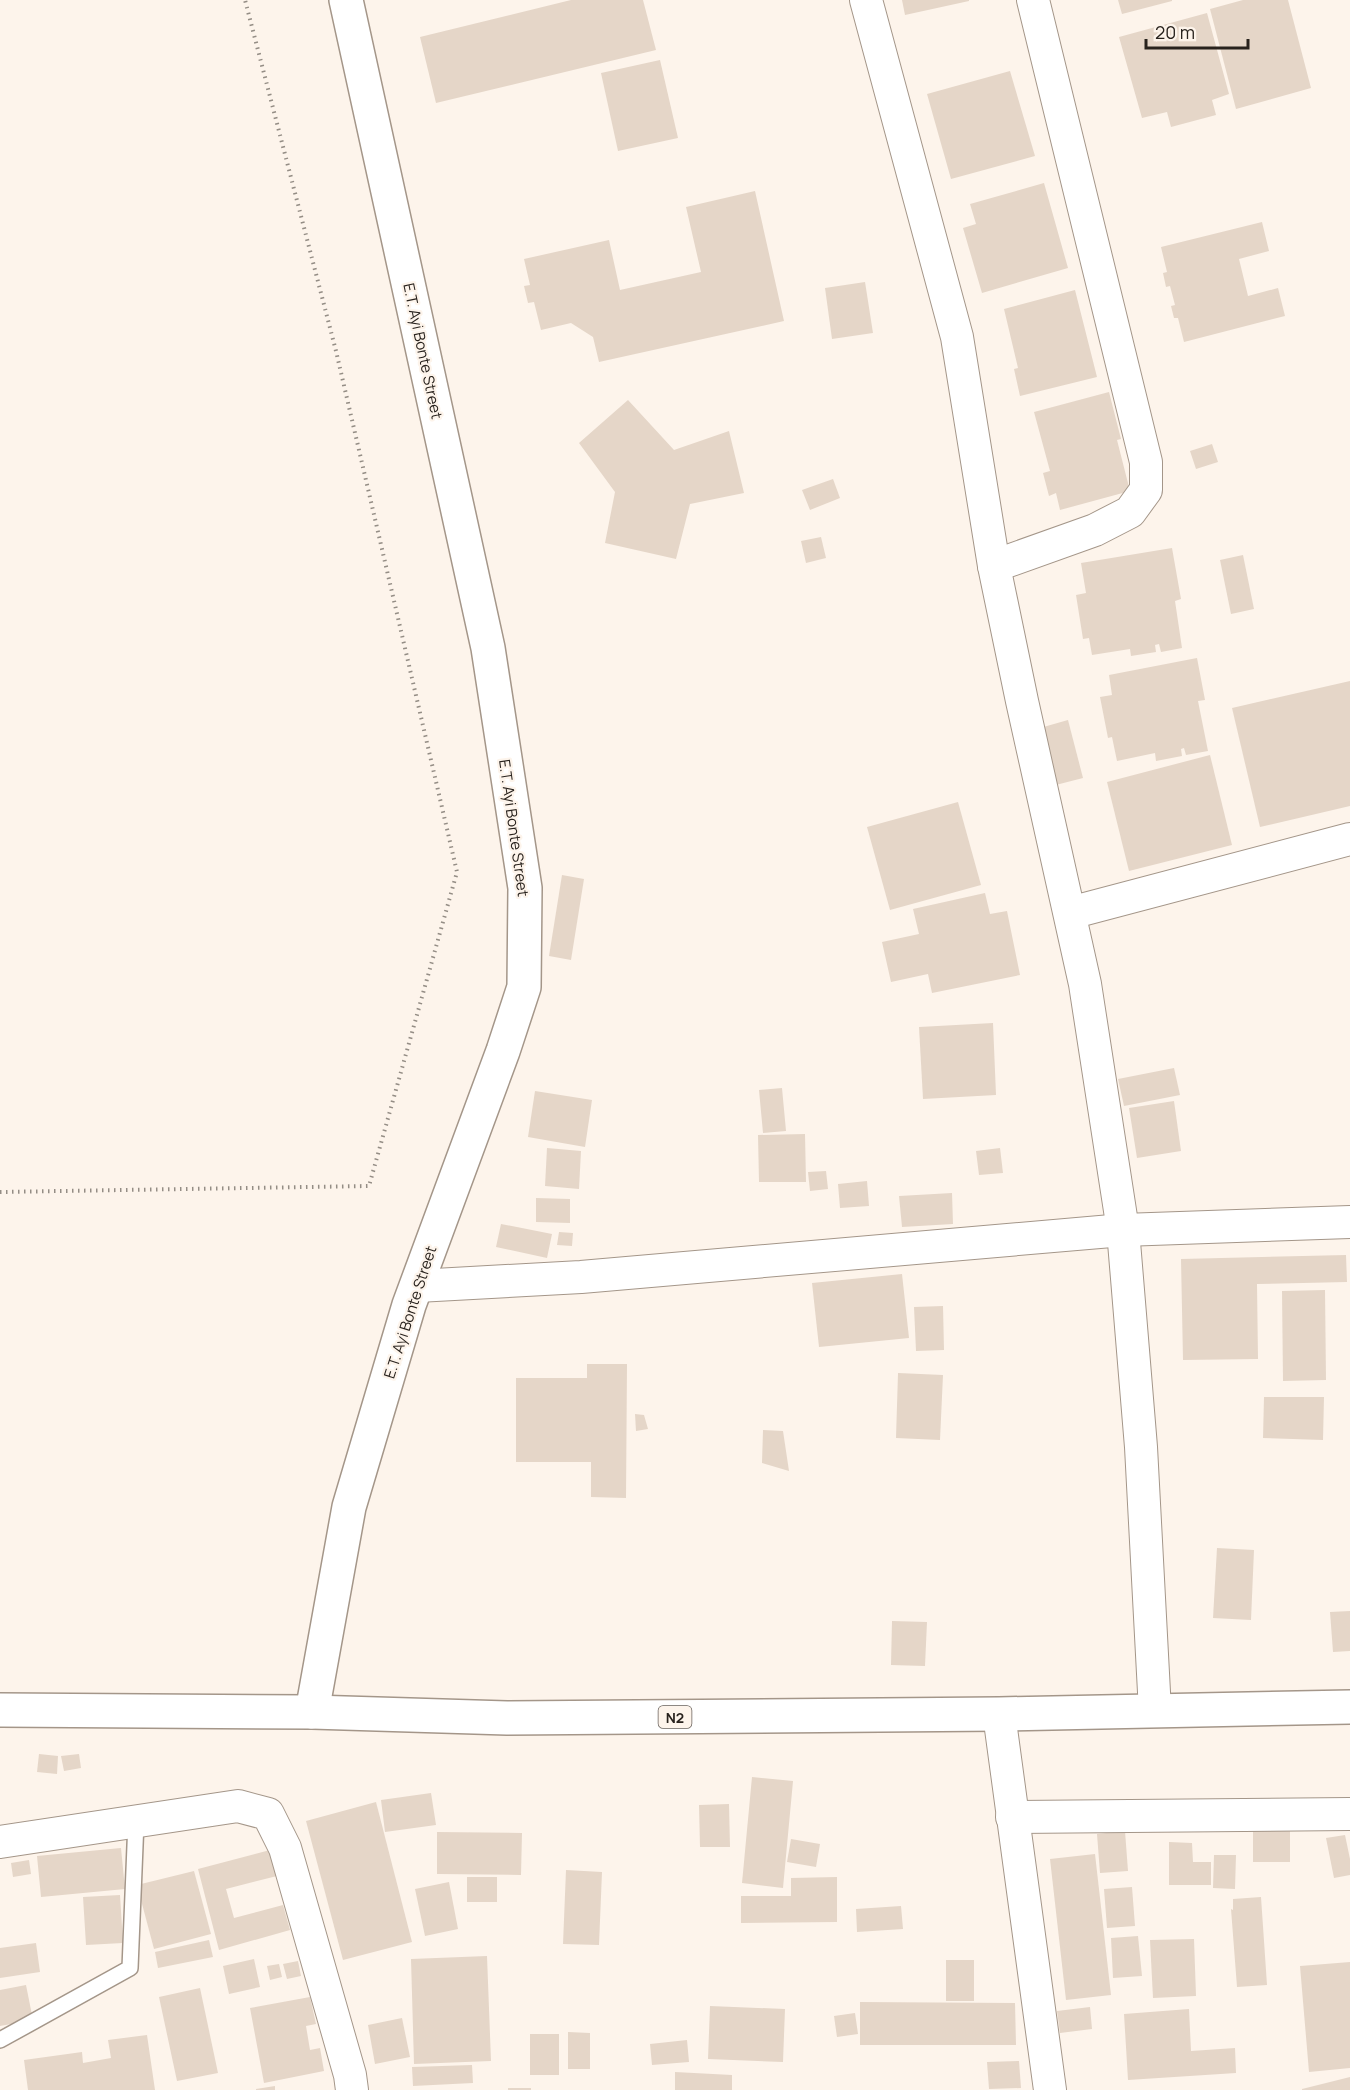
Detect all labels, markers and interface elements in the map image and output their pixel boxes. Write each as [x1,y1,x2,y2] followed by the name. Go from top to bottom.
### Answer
[1146,12,1248,50] scale bar
[1155,20,1195,44] text: 20 m
[398,281,448,421] street label: E.T. Ayi Bonte Street
[494,758,534,898] street label: E.T. Ayi Bonte Street
[379,1243,441,1381] street label: E.T. Ayi Bonte Street
[658,1706,692,1728] road number: N2

